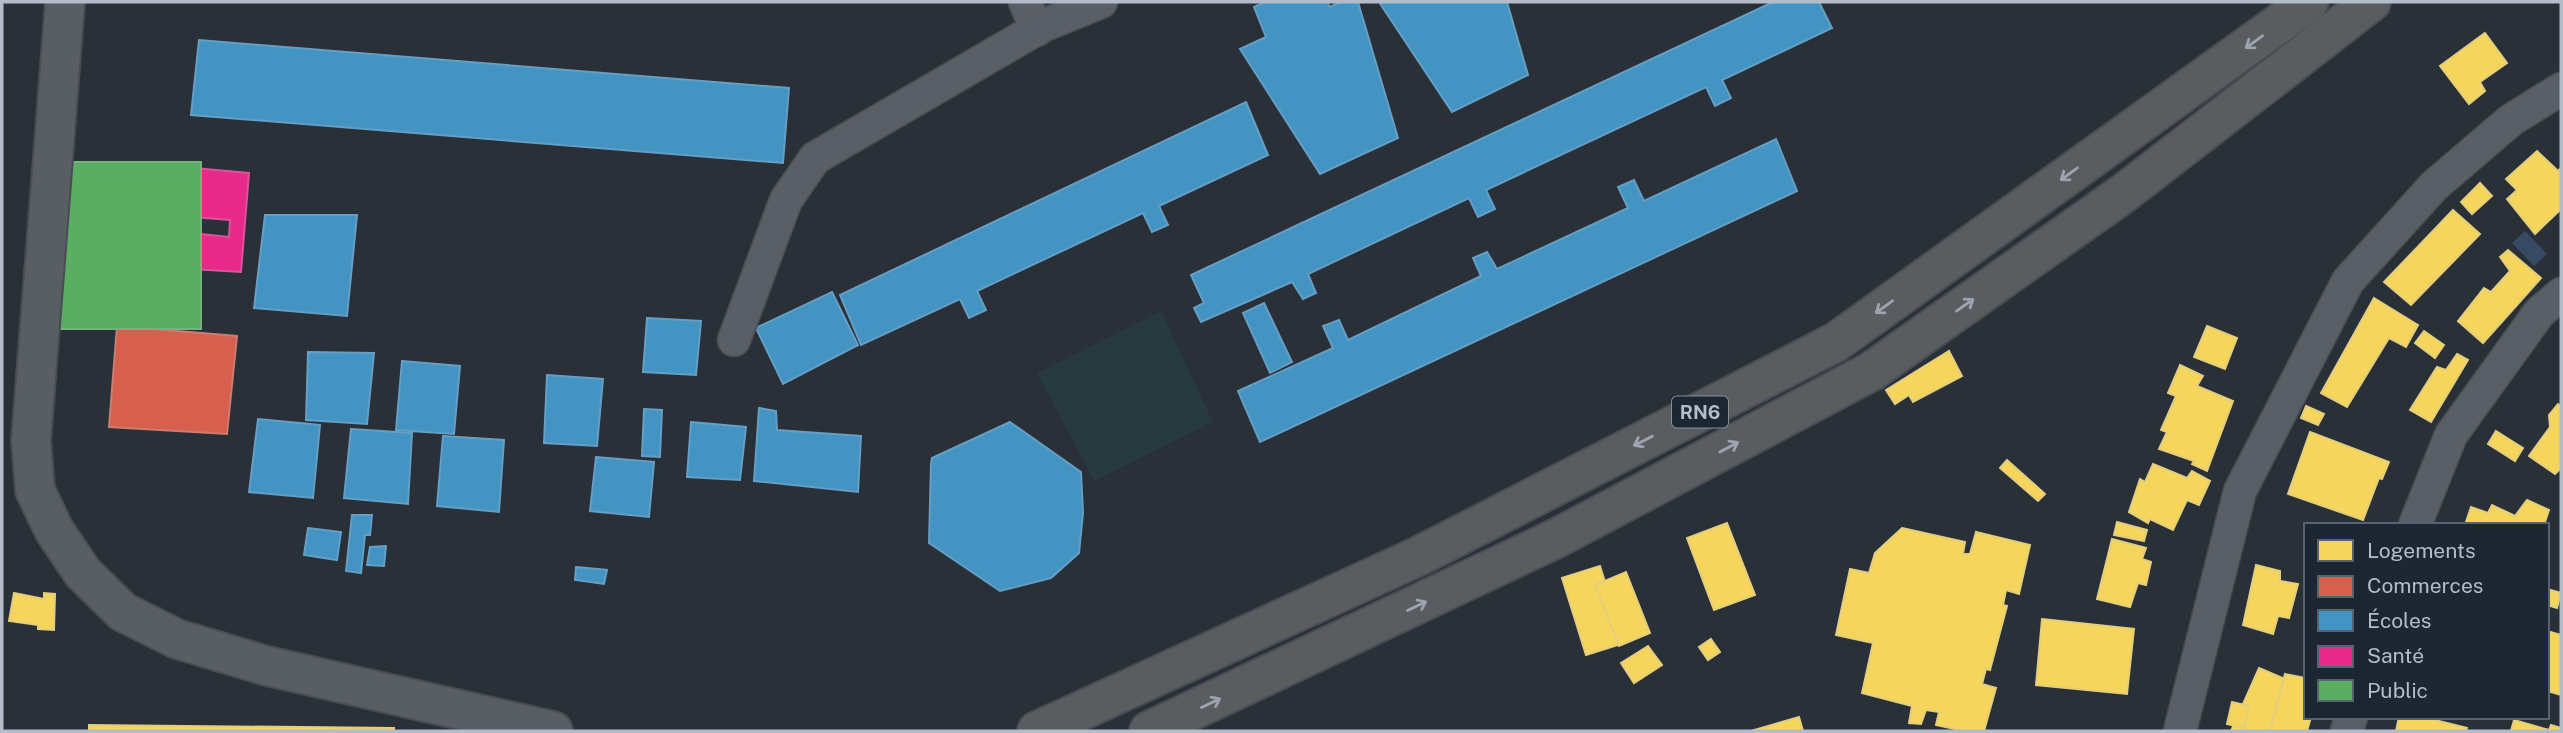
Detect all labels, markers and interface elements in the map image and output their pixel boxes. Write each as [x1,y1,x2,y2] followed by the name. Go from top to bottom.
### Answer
[2245,34,2264,49] one-way arrow
[2060,167,2079,181] one-way arrow
[1955,298,1974,312] one-way arrow
[1875,300,1894,314] one-way arrow
[1672,396,1728,428] road number: RN6
[1633,435,1654,448] one-way arrow
[1718,440,1738,454] one-way arrow
[2304,523,2549,719] legend
[2367,538,2476,563] text: Logements
[2367,573,2483,598] text: Commerces
[1406,598,1427,611] one-way arrow
[2367,608,2431,633] text: Écoles
[2367,643,2424,668] text: Santé
[2367,678,2428,703] text: Public
[1200,696,1221,709] one-way arrow

